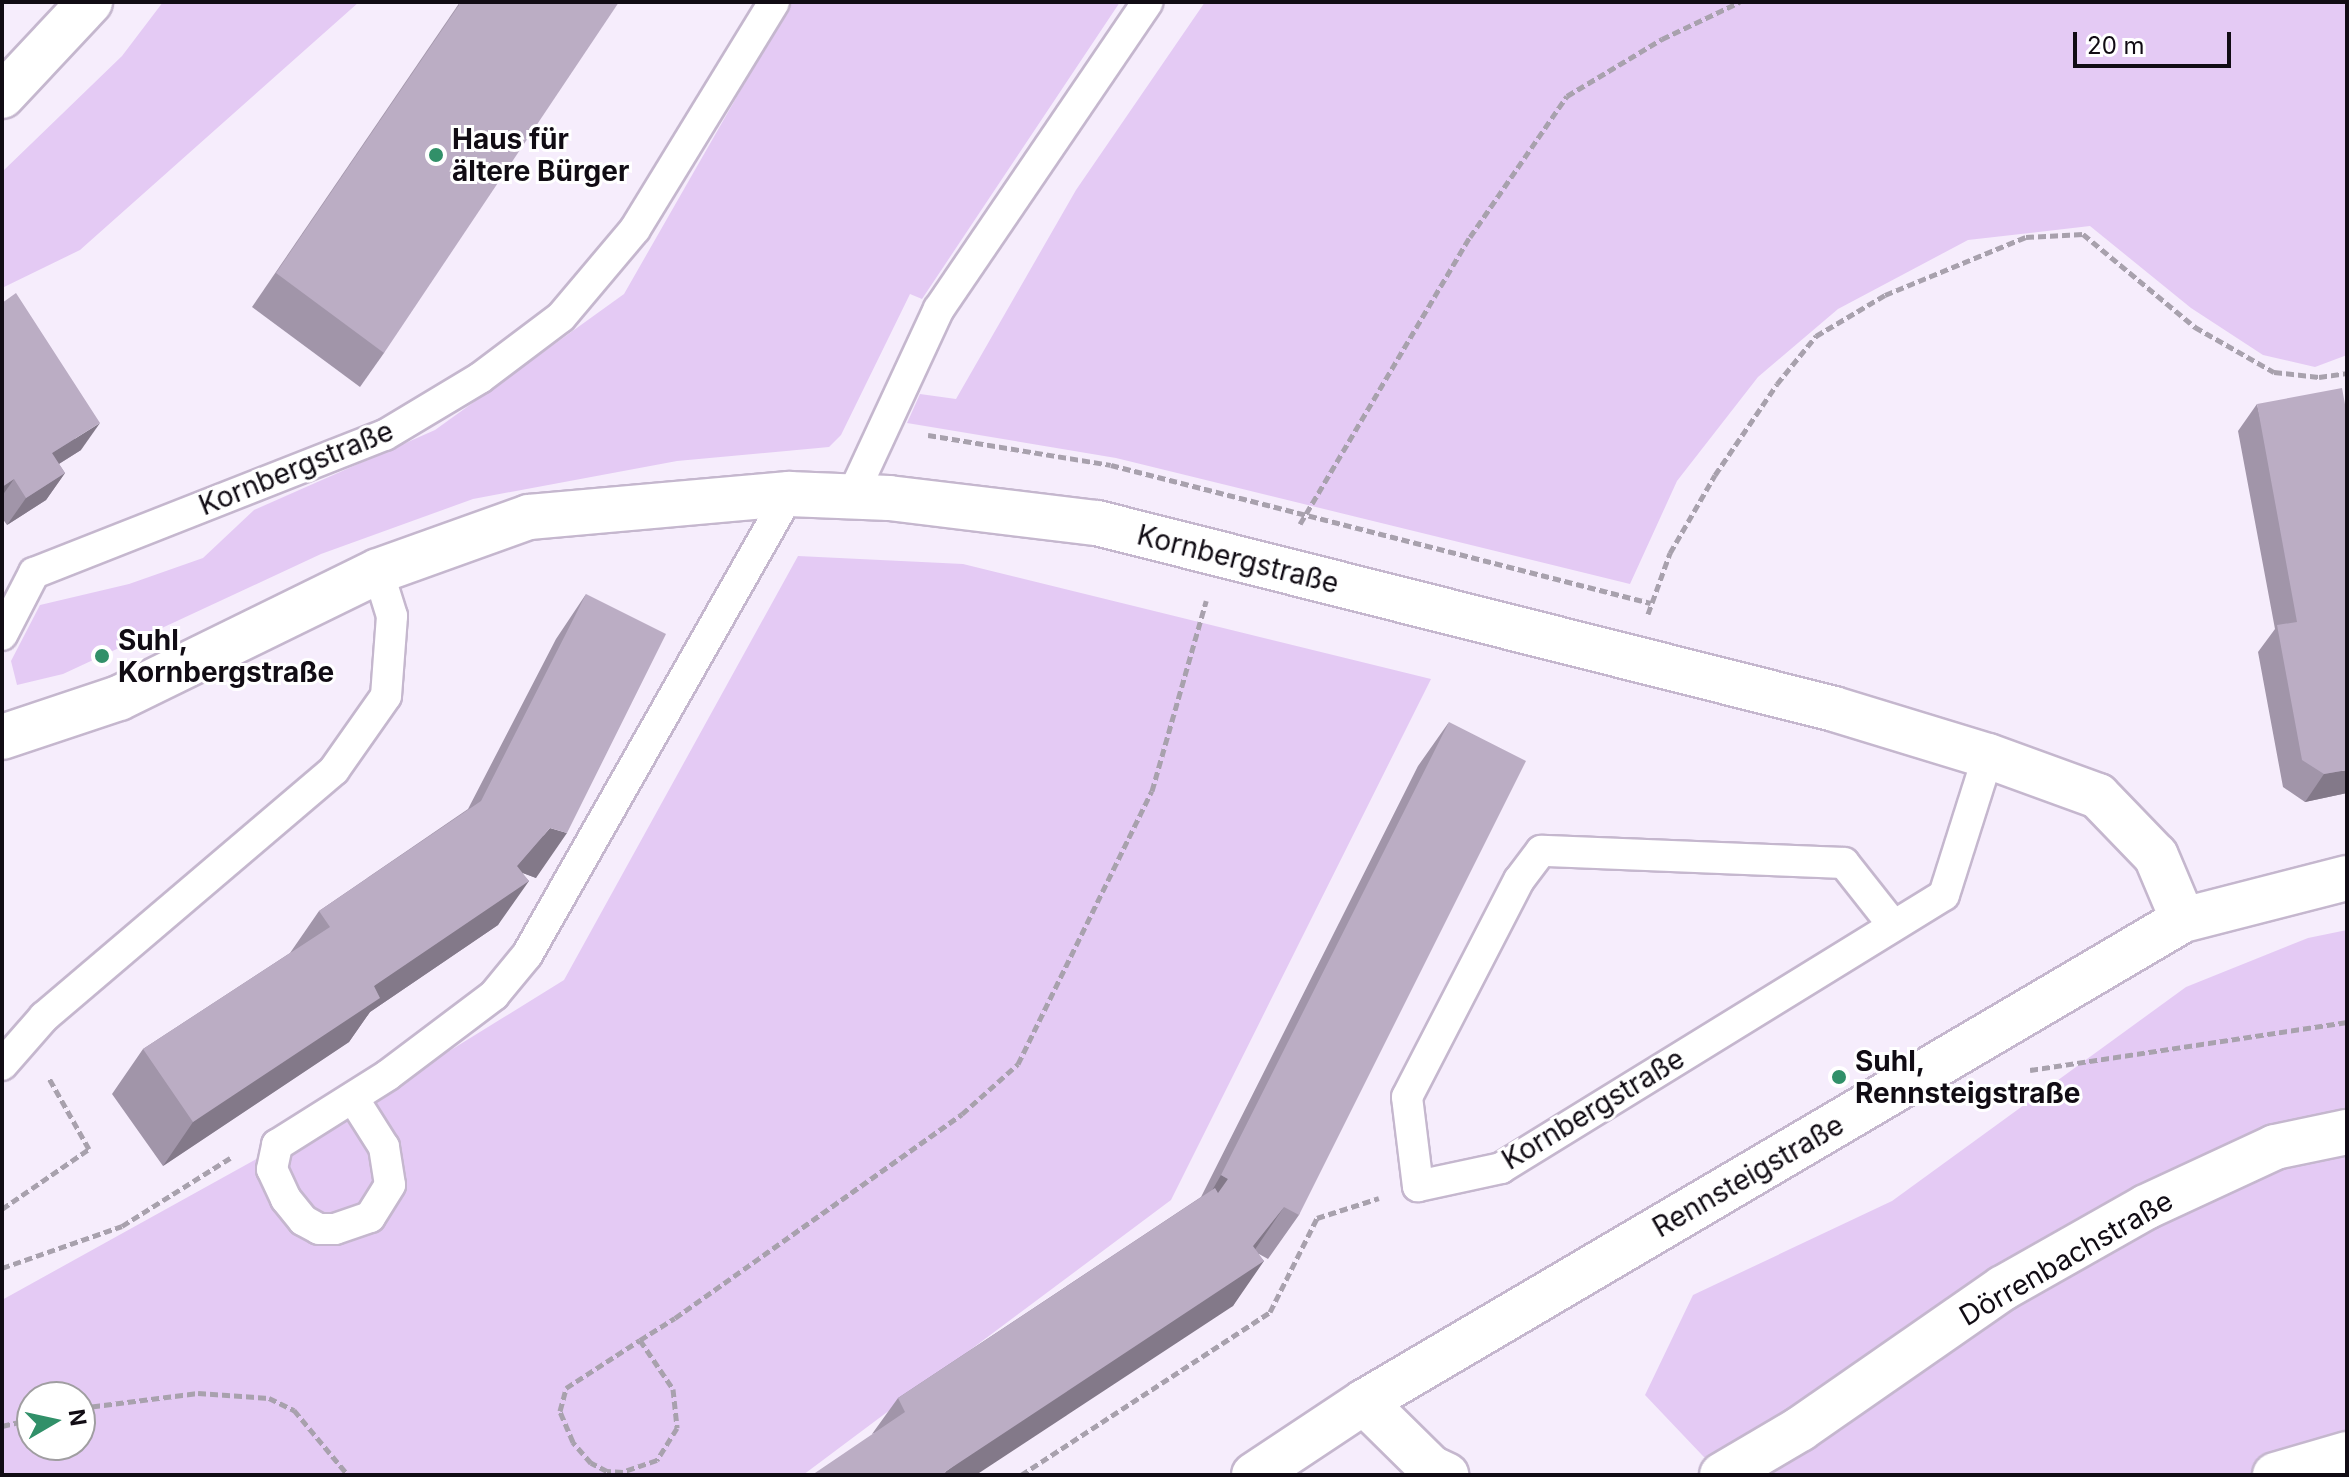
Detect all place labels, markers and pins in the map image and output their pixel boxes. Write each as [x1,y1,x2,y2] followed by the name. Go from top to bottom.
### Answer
[452,122,629,188] place label: Haus für ältere Bürger
[427,146,445,164] marker: Haus für ältere Bürger
[118,623,334,689] place label: Suhl, Kornbergstraße
[93,647,111,665] marker: Suhl, Kornbergstraße
[1855,1044,2081,1110] place label: Suhl, Rennsteigstraße
[1830,1068,1848,1086] marker: Suhl, Rennsteigstraße

